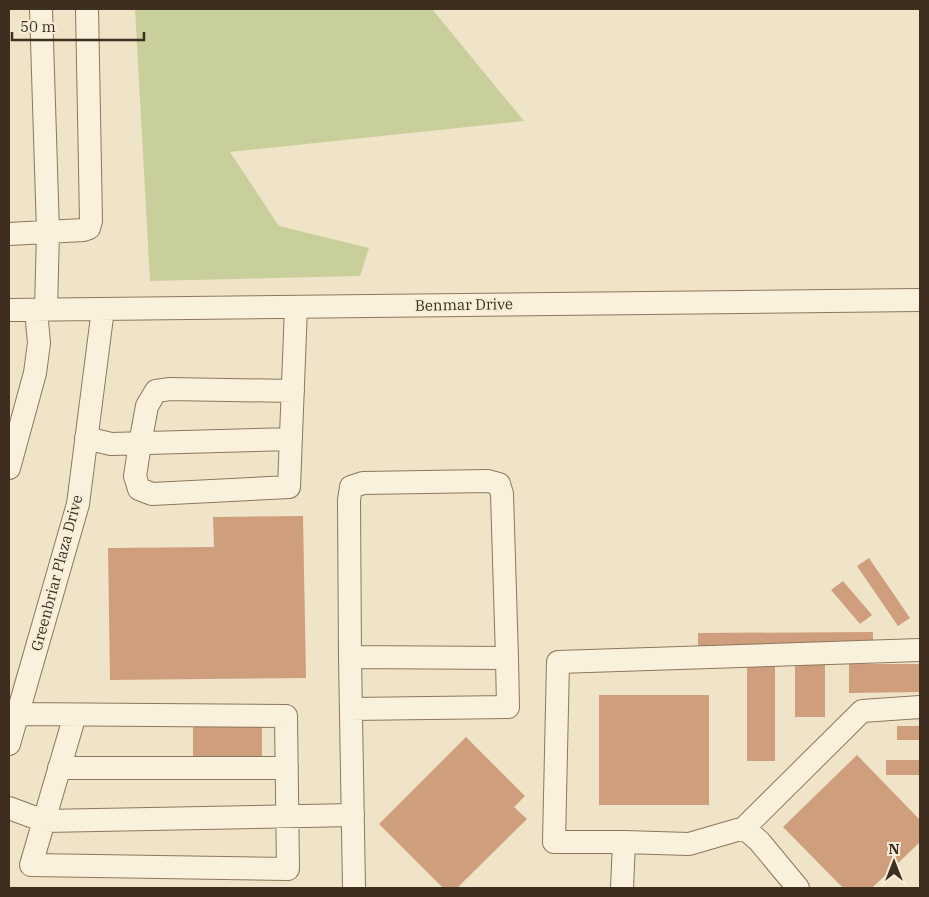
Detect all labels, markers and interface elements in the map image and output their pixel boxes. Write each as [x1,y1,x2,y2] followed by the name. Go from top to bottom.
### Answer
[12,10,145,42] scale bar
[20,17,56,36] text: 50 m
[415,294,513,315] street label: Benmar Drive
[27,493,87,653] street label: Greenbriar Plaza Drive
[869,837,919,887] north arrow
[888,840,900,858] text: N

